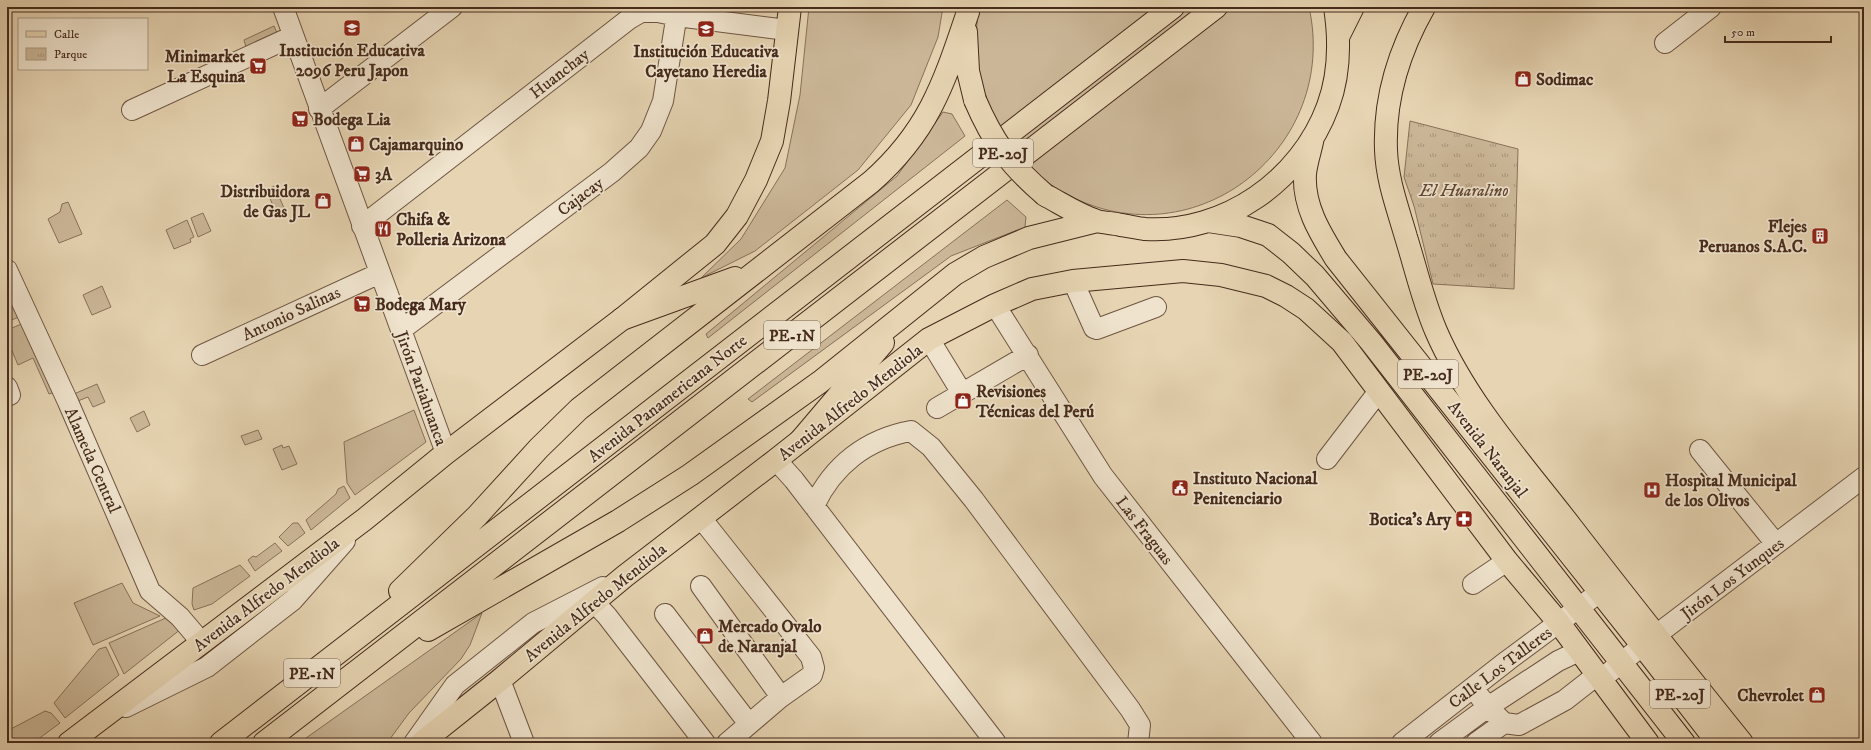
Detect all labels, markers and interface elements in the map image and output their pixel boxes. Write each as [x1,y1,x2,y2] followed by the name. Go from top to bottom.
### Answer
[18,18,148,70] legend
[342,18,362,38] school or university icon: Institución Educativa 2096 Peru Japon
[1725,18,1831,44] scale bar
[696,19,716,39] school or university icon: Institución Educativa Cayetano Heredia
[1731,25,1755,40] text: 50 m
[54,27,79,42] text: Calle
[279,40,425,82] place label: Institución Educativa 2096 Peru Japon
[633,41,779,83] place label: Institución Educativa Cayetano Heredia
[525,43,595,104] street label: Huanchay
[165,46,246,88] place label: Minimarket La Esquina
[54,47,87,62] text: Parque
[248,56,268,76] supermarket icon: Minimarket La Esquina
[1513,69,1533,89] shop icon: Sodimac
[1536,69,1594,91] place label: Sodimac
[290,109,310,129] supermarket icon: Bodega Lia
[313,109,391,131] place label: Bodega Lia
[346,134,366,154] shop icon: Cajamarquino
[369,134,463,156] place label: Cajamarquino
[973,139,1033,167] road number: PE-20J
[352,164,372,184] supermarket icon: 3A
[375,164,393,186] place label: 3A
[553,172,609,221] street label: Cajacay
[1418,180,1509,202] park label: El Huaralino
[220,181,311,223] place label: Distribuidora de Gas JL
[313,191,333,211] shop icon: Distribuidora de Gas JL
[396,209,507,251] place label: Chifa & Polleria Arizona
[1699,216,1807,258] place label: Flejes Peruanos S.A.C.
[373,219,393,239] restaurant icon: Chifa & Polleria Arizona
[1810,226,1830,246] building icon: Flejes Peruanos S.A.C.
[239,281,344,346] street label: Antonio Salinas
[352,294,372,314] supermarket icon: Bodega Mary
[375,294,467,316] place label: Bodega Mary
[764,321,820,349] road number: PE-1N
[389,326,452,449] street label: Jirón Pariahuanca
[584,330,752,468] street label: Avenida Panamericana Norte
[774,339,928,466] street label: Avenida Alfredo Mendiola
[1398,360,1458,388] road number: PE-20J
[975,381,1094,423] place label: Revisiones Técnicas del Perú
[953,391,973,411] shop icon: Revisiones Técnicas del Perú
[1442,397,1532,503] street label: Avenida Naranjal
[59,404,125,517] street label: Alameda Central
[1193,468,1318,510] place label: Instituto Nacional Penitenciario
[1665,470,1797,512] place label: Hospìtal Municipal de los Olivos
[1170,478,1190,498] public building icon: Instituto Nacional Penitenciario
[1642,480,1662,500] hospital icon: Hospìtal Municipal de los Olivos
[1111,492,1178,570] street label: Las Fraguas
[1369,509,1452,531] place label: Botica's Ary
[1454,509,1474,529] pharmacy icon: Botica's Ary
[189,532,345,657] street label: Avenida Alfredo Mendiola
[1675,533,1789,626] street label: Jirón Los Yunques
[520,538,672,667] street label: Avenida Alfredo Mendiola
[718,616,822,658] place label: Mercado Ovalo de Naranjal
[1444,622,1557,714] street label: Calle Los Talleres
[695,626,715,646] shop icon: Mercado Ovalo de Naranjal
[284,659,340,687] road number: PE-1N
[1650,680,1710,708] road number: PE-20J
[1737,685,1805,707] place label: Chevrolet
[1807,685,1827,705] shop icon: Chevrolet

